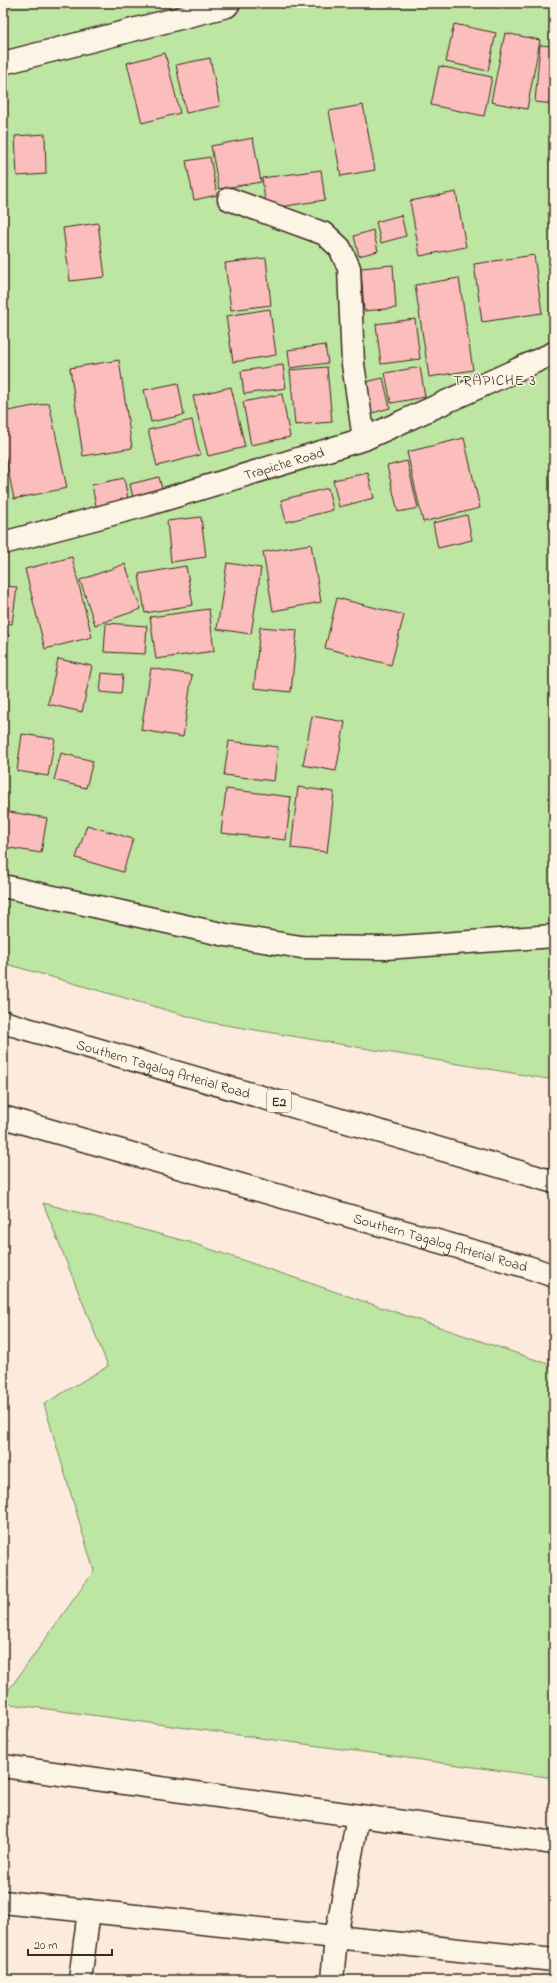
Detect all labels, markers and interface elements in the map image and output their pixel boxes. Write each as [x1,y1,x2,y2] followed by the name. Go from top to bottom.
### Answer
[453,370,537,392] district label: TRAPICHE 3
[241,443,327,487] street label: Trapiche Road
[73,1035,253,1105] street label: Southern Tagalog Arterial Road
[267,1090,291,1112] road number: E2
[351,1209,530,1278] street label: Southern Tagalog Arterial Road
[28,1931,112,1957] scale bar
[34,1937,57,1955] text: 20 m

